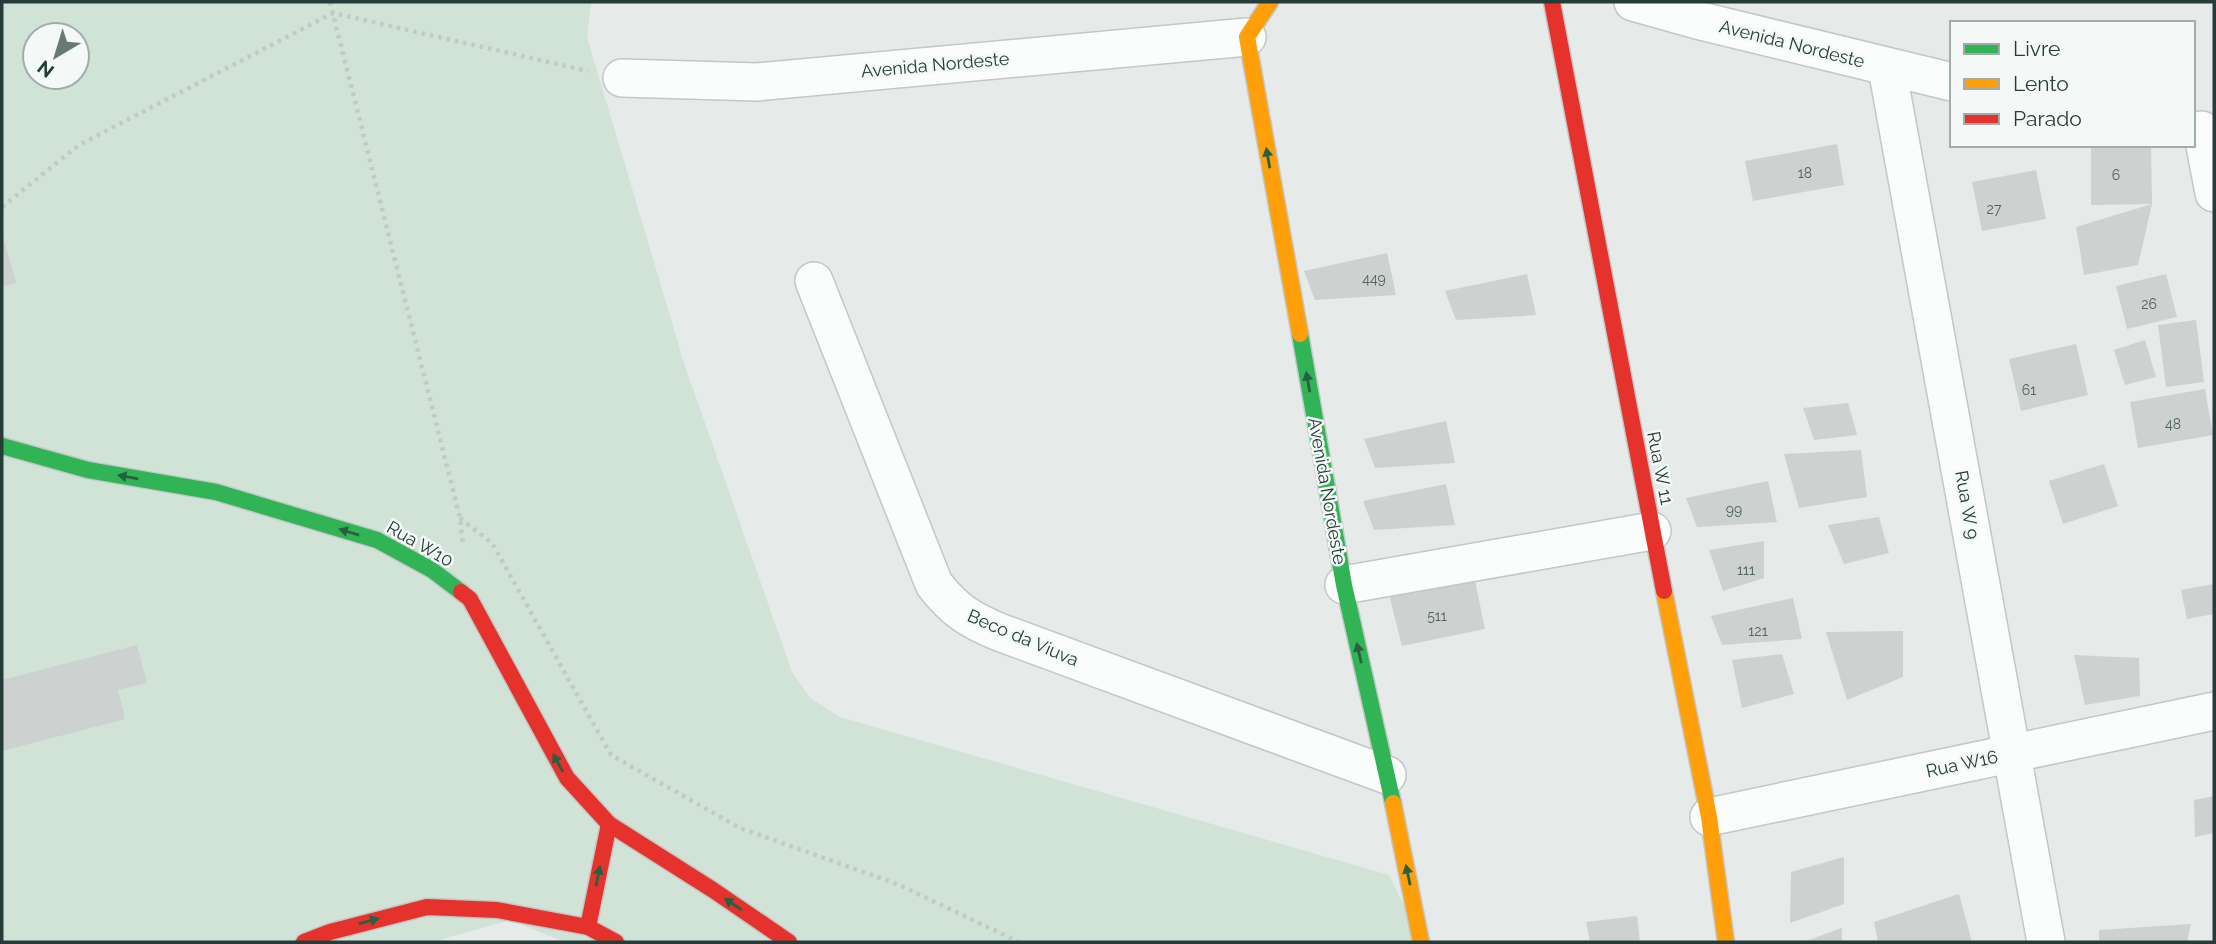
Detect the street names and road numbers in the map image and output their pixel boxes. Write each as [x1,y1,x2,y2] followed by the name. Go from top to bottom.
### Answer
[1717,15,1867,72] street label: Avenida Nordeste
[860,48,1010,81] street label: Avenida Nordeste
[1304,416,1351,566] street label: Avenida Nordeste
[1643,429,1678,507] street label: Rua W 11
[1951,469,1984,541] street label: Rua W 9
[383,516,457,571] street label: Rua W10
[964,605,1082,670] street label: Beco da Viuva
[1924,746,2000,781] street label: Rua W16

